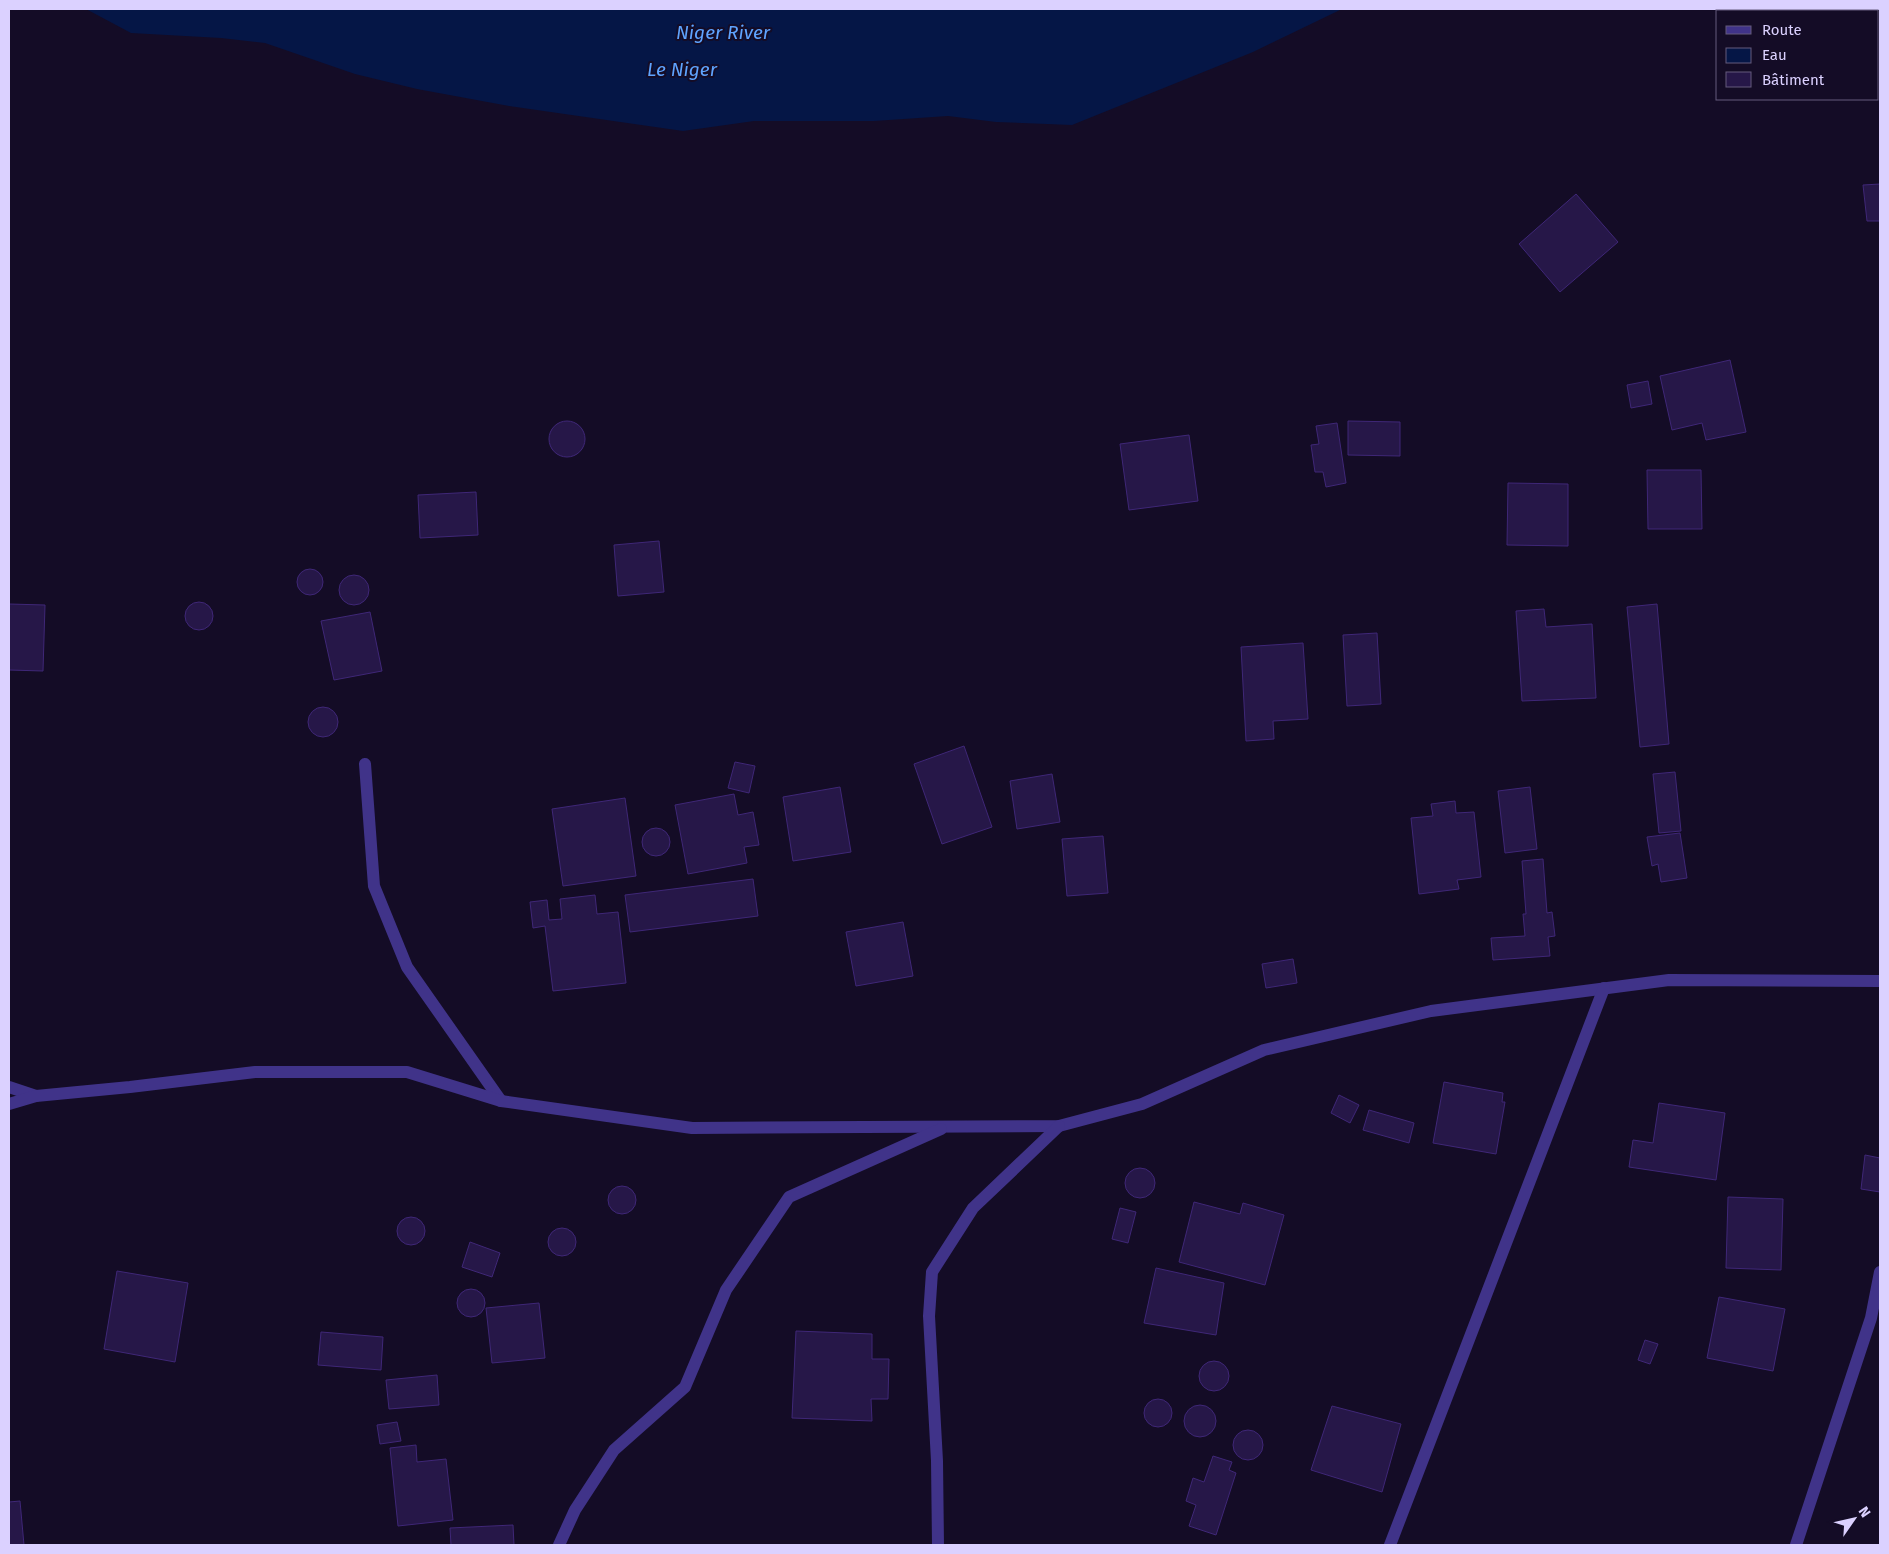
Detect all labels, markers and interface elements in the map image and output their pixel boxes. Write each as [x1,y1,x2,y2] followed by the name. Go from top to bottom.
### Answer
[1716,10,1879,100] legend
[676,21,771,44] water label: Niger River
[1762,21,1802,39] text: Route
[1762,46,1787,64] text: Eau
[647,58,718,81] water label: Le Niger
[1762,71,1825,89] text: Bâtiment
[1829,1494,1879,1544] north arrow
[1855,1503,1874,1521] text: N

